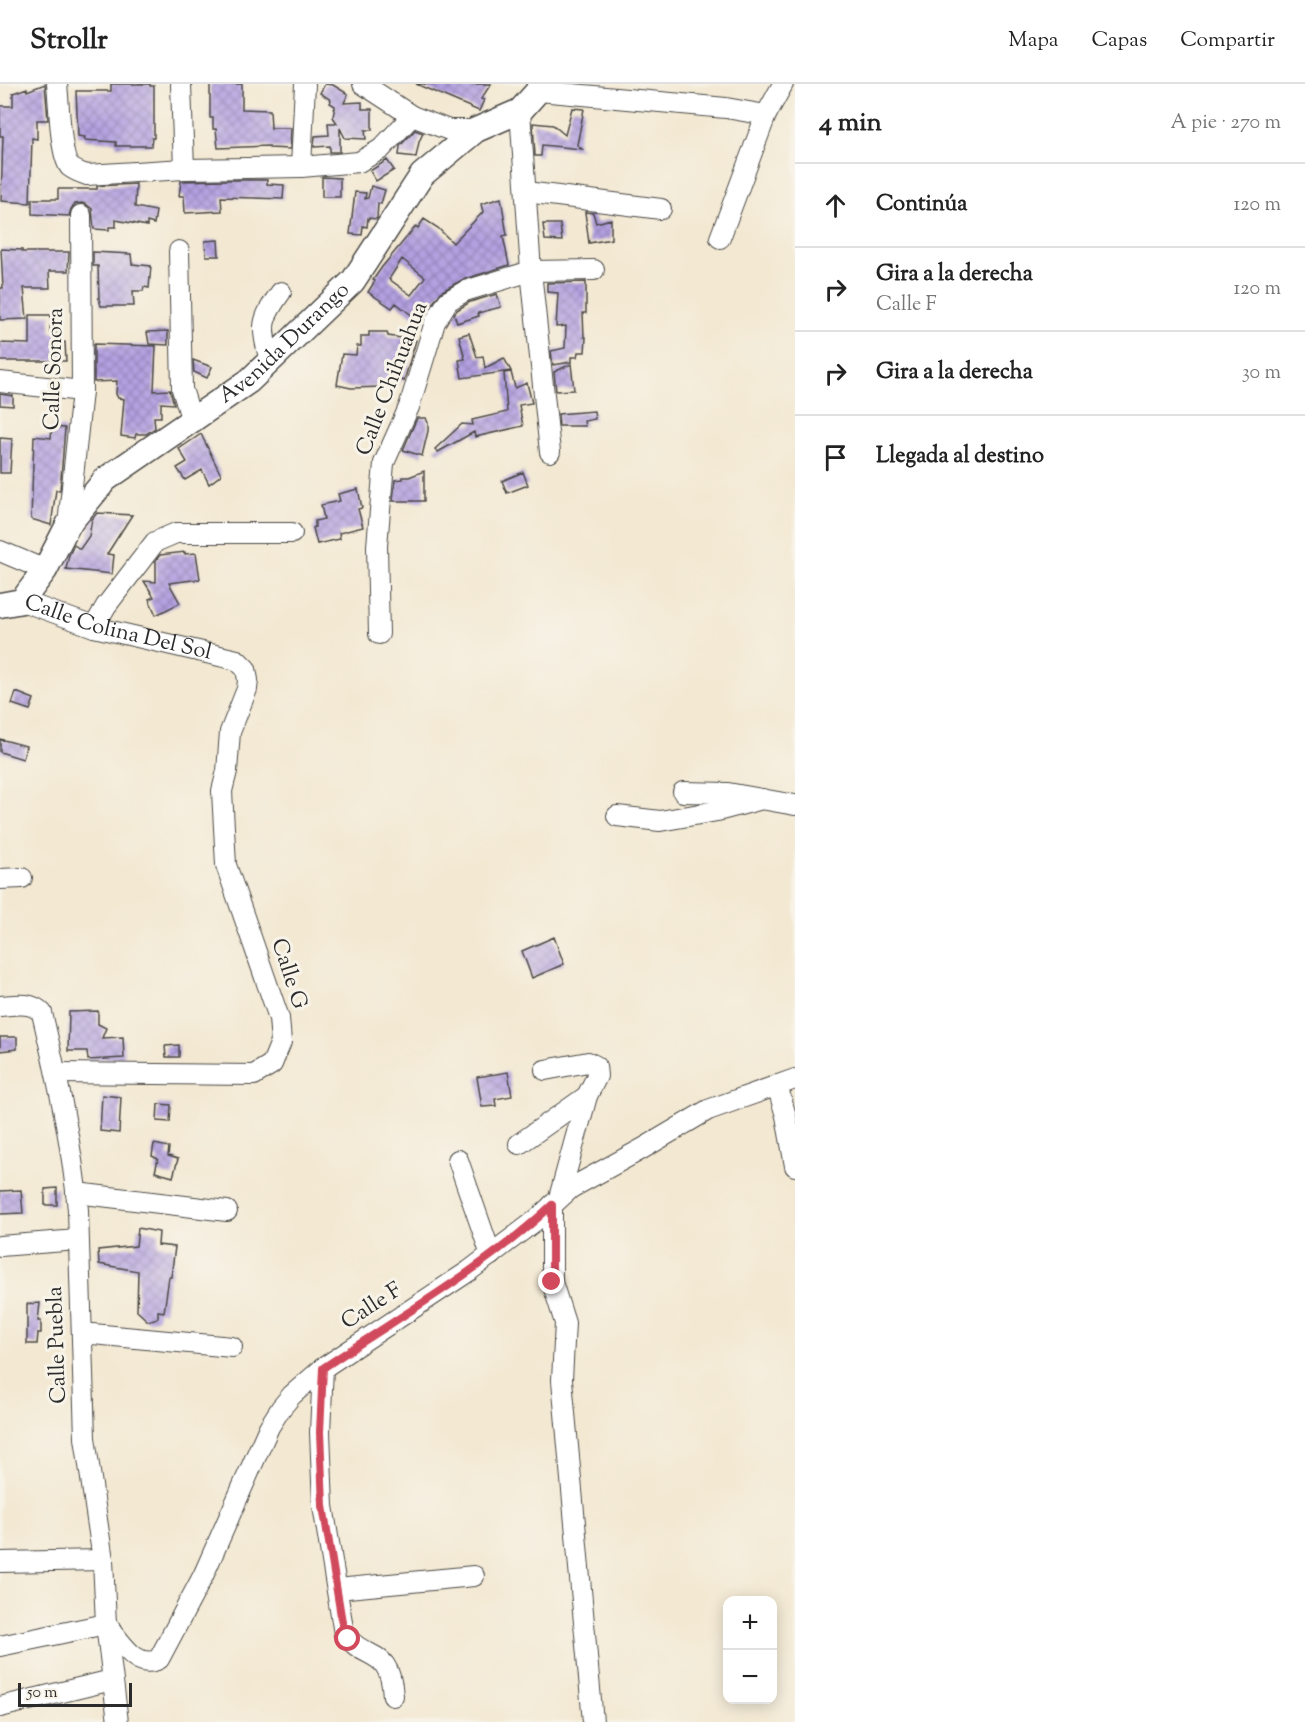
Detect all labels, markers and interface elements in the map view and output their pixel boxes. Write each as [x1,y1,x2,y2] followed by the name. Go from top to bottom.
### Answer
[30,21,108,61] text: Strollr
[1008,26,1058,56] text: Mapa
[1091,26,1147,56] text: Capas
[1180,26,1275,56] text: Compartir
[819,105,882,142] text: 4 min
[1171,109,1281,138] text: A pie · 270 m
[819,189,852,222] icon: ahead
[876,189,967,221] text: Continúa
[1233,191,1281,220] text: 120 m
[876,259,1033,291] text: Gira a la derecha
[819,273,852,306] icon: right
[213,275,358,413] street label: Avenida Durango
[1233,275,1281,304] text: 120 m
[876,291,937,320] text: Calle F
[349,297,437,461] street label: Calle Chihuahua
[37,307,73,431] street label: Calle Sonora
[819,357,852,390] icon: right
[876,357,1033,389] text: Gira a la derecha
[1242,359,1281,388] text: 30 m
[819,441,852,474] icon: arrive
[876,441,1044,473] text: Llegada al destino
[20,587,215,670] street label: Calle Colina Del Sol
[262,935,314,1013] street label: Calle G
[538,1268,564,1294] route end
[335,1275,409,1339] street label: Calle F
[40,1286,76,1404] street label: Calle Puebla
[723,1596,777,1704] map controls
[723,1596,777,1650] button: +
[334,1625,360,1651] route start
[723,1650,777,1704] button: −
[18,1680,132,1708] scale bar
[27,1682,58,1705] text: 50 m

